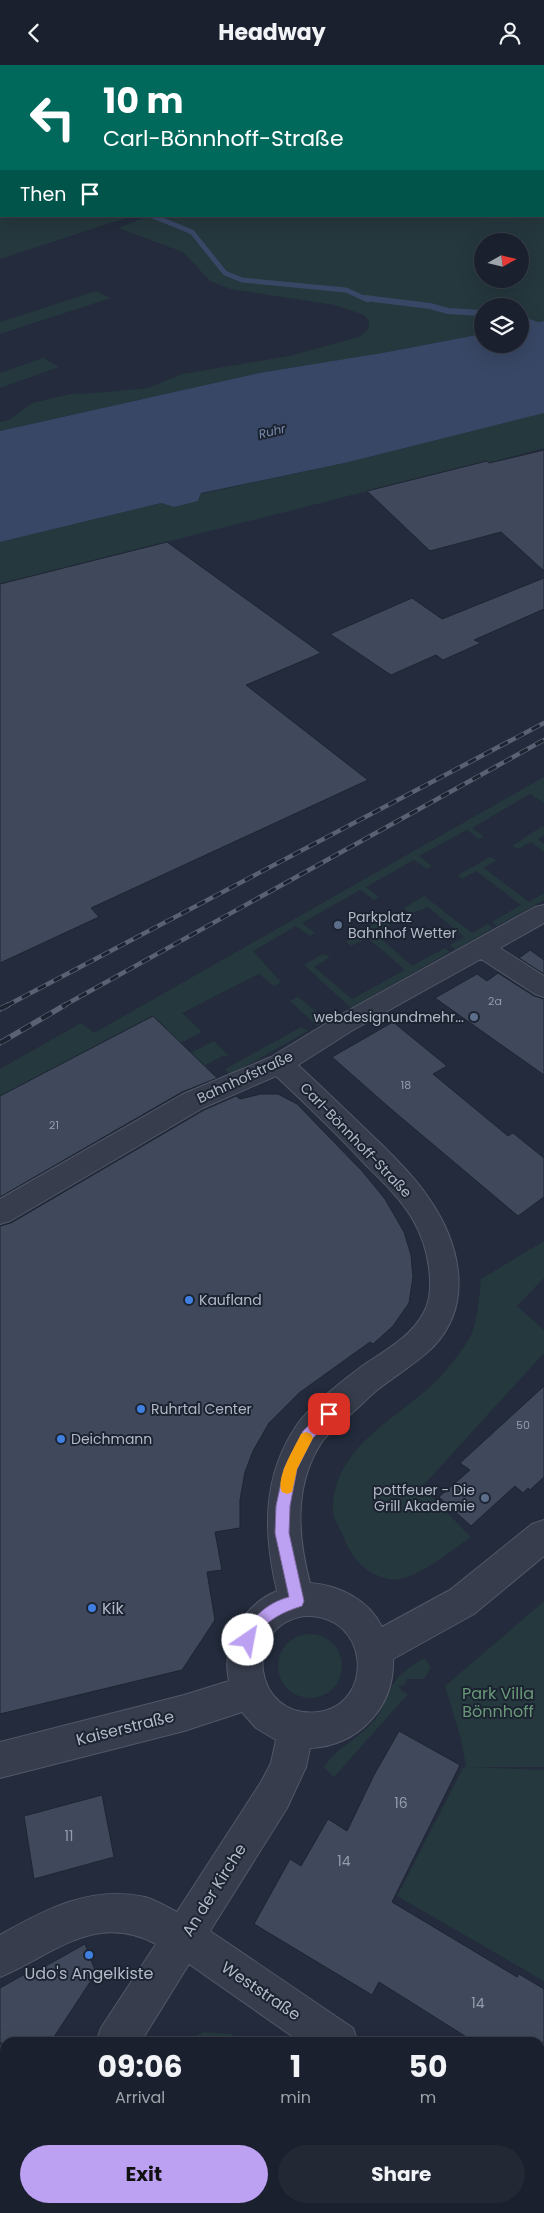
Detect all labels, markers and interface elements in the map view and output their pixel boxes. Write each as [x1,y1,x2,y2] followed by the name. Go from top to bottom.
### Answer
[218,17,326,48] text: Headway
[20,19,48,47] icon: back
[496,19,524,47] icon: person
[103,76,183,125] text: 10 m
[20,85,85,150] icon: left
[103,123,344,154] text: Carl-Bönnhoff-Straße
[76,180,104,208] icon: arrive
[20,181,66,208] text: Then
[474,233,529,287] north arrow
[474,233,529,353] map controls
[474,298,529,353] button: layers
[257,420,288,442] water label: Ruhr
[348,907,457,943] place label: Parkplatz Bahnhof Wetter
[332,919,344,931] marker: Parkplatz Bahnhof Wetter
[488,993,502,1009] house number: 2a
[314,1007,464,1027] place label: webdesignundmehr...
[468,1011,480,1023] marker: webdesignundmehr...
[194,1046,297,1108] street label: Bahnhofstraße
[401,1077,411,1093] house number: 18
[296,1078,417,1202] street label: Carl-Bönnhoff-Straße
[49,1117,59,1133] house number: 21
[199,1290,262,1310] place label: Kaufland
[183,1294,195,1306] marker: Kaufland
[308,1393,350,1435] pin
[151,1399,252,1419] place label: Ruhrtal Center
[315,1400,343,1428] icon: arrive
[135,1403,147,1415] marker: Ruhrtal Center
[516,1417,530,1433] house number: 50
[71,1429,152,1449] place label: Deichmann
[55,1433,67,1445] marker: Deichmann
[373,1480,475,1516] place label: pottfeuer - Die Grill Akademie
[479,1492,491,1504] marker: pottfeuer - Die Grill Akademie
[102,1597,125,1620] place label: Kik
[86,1602,98,1614] marker: Kik
[221,1613,273,1665] position arrow
[462,1682,534,1723] park label: Park Villa Bönnhoff
[74,1705,177,1751] street label: Kaiserstraße
[394,1793,408,1813] house number: 16
[65,1826,73,1846] house number: 11
[176,1839,252,1941] street label: An der Kirche
[337,1851,351,1871] house number: 14
[83,1949,95,1961] marker: Udo's Angelkiste
[217,1956,305,2026] street label: Weststraße
[25,1962,154,1985] place label: Udo's Angelkiste
[471,1993,485,2013] house number: 14
[98,2045,183,2088] text: 09:06
[290,2045,301,2088] text: 1
[408,2045,447,2088] text: 50
[115,2086,165,2109] text: Arrival
[280,2086,311,2109] text: min
[420,2086,436,2109] text: m
[20,2145,268,2203] button: Exit
[278,2145,525,2203] button: Share

